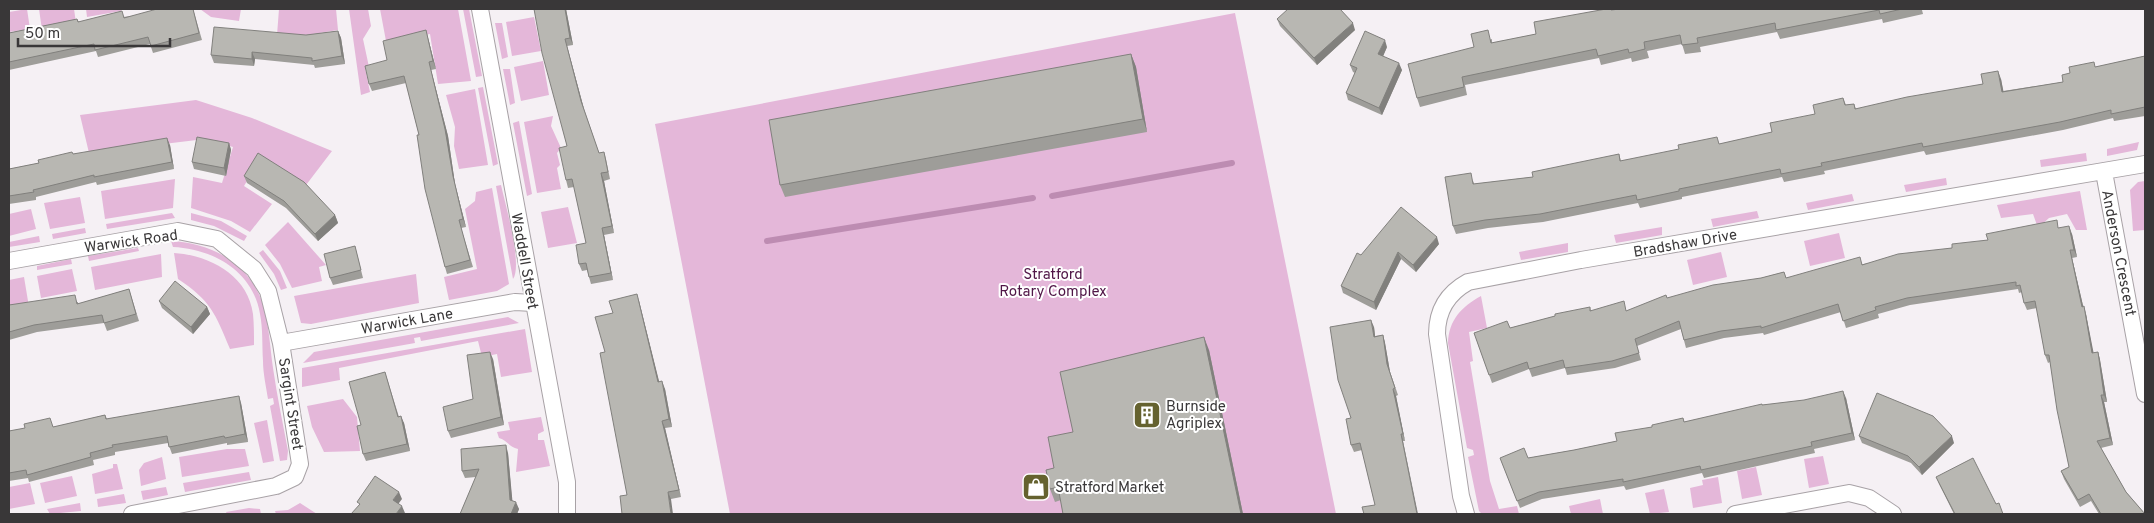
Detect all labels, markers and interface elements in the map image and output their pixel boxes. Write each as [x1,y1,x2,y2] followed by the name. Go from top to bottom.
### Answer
[18,15,170,47] scale bar
[25,25,60,44] text: 50 m
[2096,189,2139,318] street label: Anderson Crescent
[506,211,541,311] street label: Waddell Street
[1632,226,1739,263] street label: Bradshaw Drive
[83,227,179,258] street label: Warwick Road
[999,266,1107,302] park label: Stratford Rotary Complex
[360,305,455,340] street label: Warwick Lane
[273,357,306,452] street label: Sargint Street
[1166,398,1226,434] place label: Burnside Agriplex
[1132,400,1162,430] building icon: Burnside Agriplex
[1021,472,1051,502] shop icon: Stratford Market
[1055,479,1165,498] place label: Stratford Market

